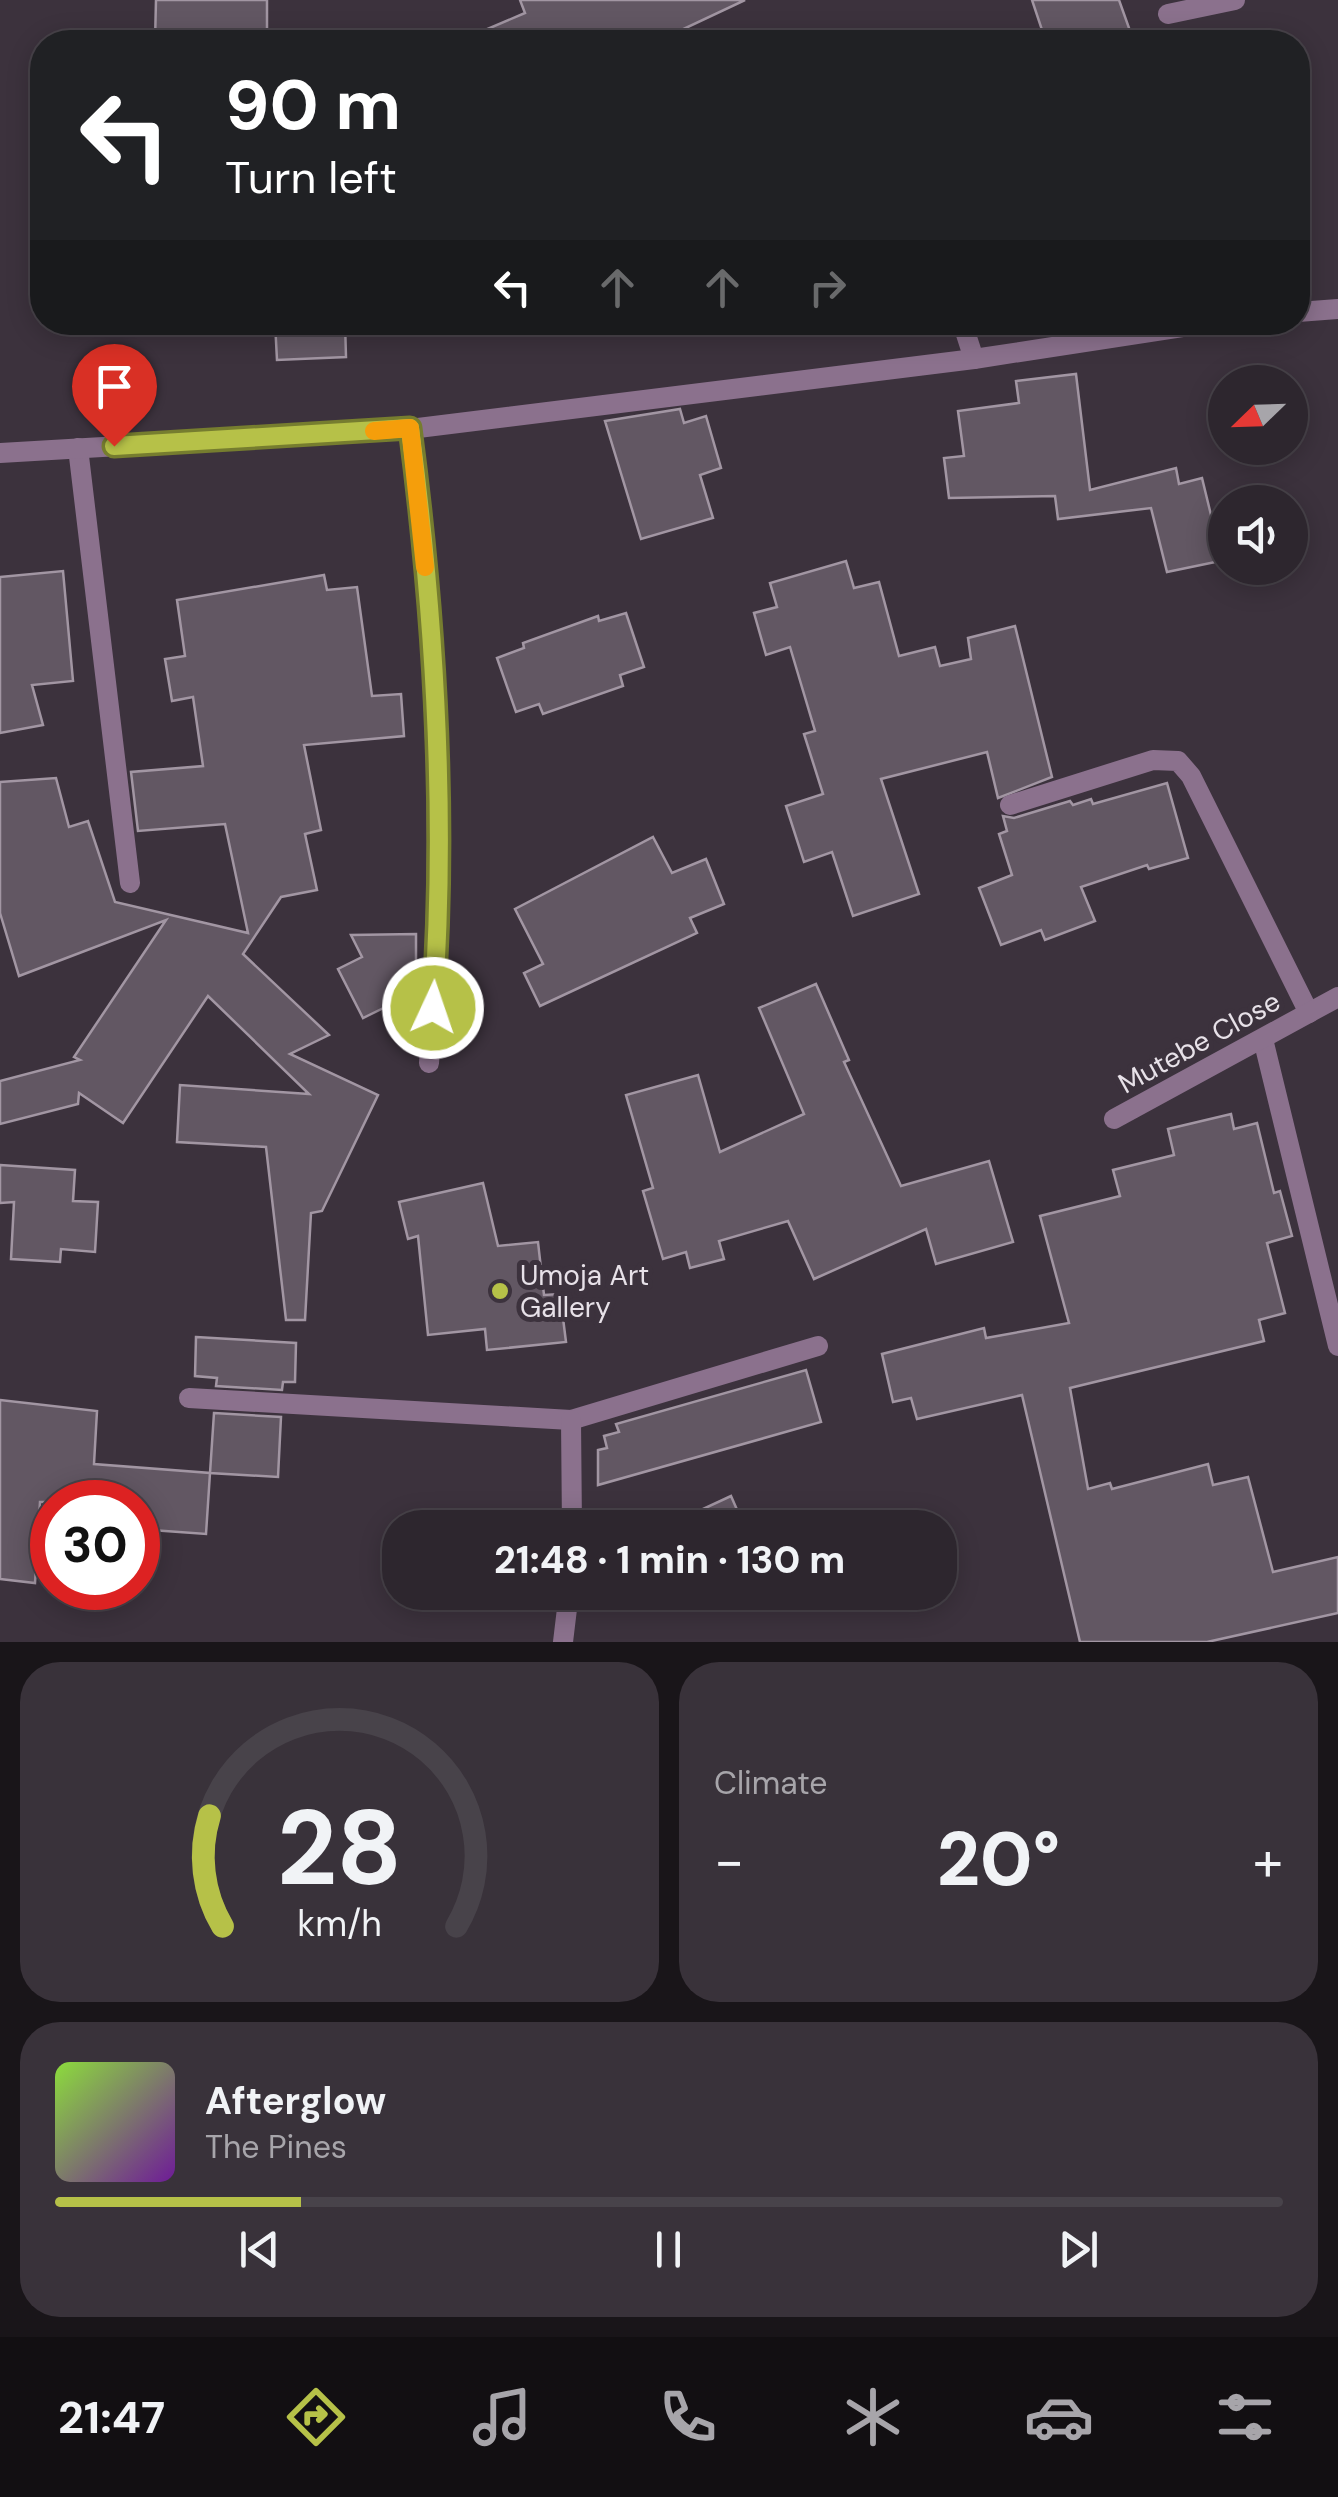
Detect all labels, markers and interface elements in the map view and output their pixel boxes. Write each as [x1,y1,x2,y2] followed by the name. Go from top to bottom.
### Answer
[225,60,401,151] text: 90 m
[60,70,190,200] icon: left
[225,148,397,207] text: Turn left
[485,260,540,315] icon: left
[590,260,645,315] icon: ahead
[695,260,750,315] icon: ahead
[800,260,855,315] icon: right
[72,344,157,447] pin
[87,359,142,414] icon: arrive
[1208,365,1308,465] north arrow
[1208,365,1308,585] map controls
[1208,485,1308,585] button: sound
[381,956,485,1060] position arrow
[1112,983,1287,1102] street label: Mutebe Close
[520,1257,649,1326] place label: Umoja Art Gallery
[489,1280,511,1302] marker: Umoja Art Gallery
[30,1480,160,1610] speed limit sign: 30
[494,1535,845,1585] text: 21:48 · 1 min · 130 m
[714,1762,828,1804] text: Climate
[277,1781,402,1916] text: 28
[937,1811,1060,1908] text: 20°
[714,1825,744,1897] text: −
[1253,1825,1283,1897] text: +
[297,1901,382,1947] text: km/h
[205,2076,386,2126] text: Afterglow
[205,2126,347,2168] text: The Pines
[232,2222,287,2277] icon: previous
[641,2222,696,2277] icon: pause
[1051,2222,1106,2277] icon: next
[281,2382,351,2452] icon: directions
[467,2382,537,2452] icon: music
[653,2382,723,2452] icon: phone
[838,2382,908,2452] icon: climate
[1024,2382,1094,2452] icon: car
[1210,2382,1280,2452] icon: filters
[58,2388,165,2447] text: 21:47

